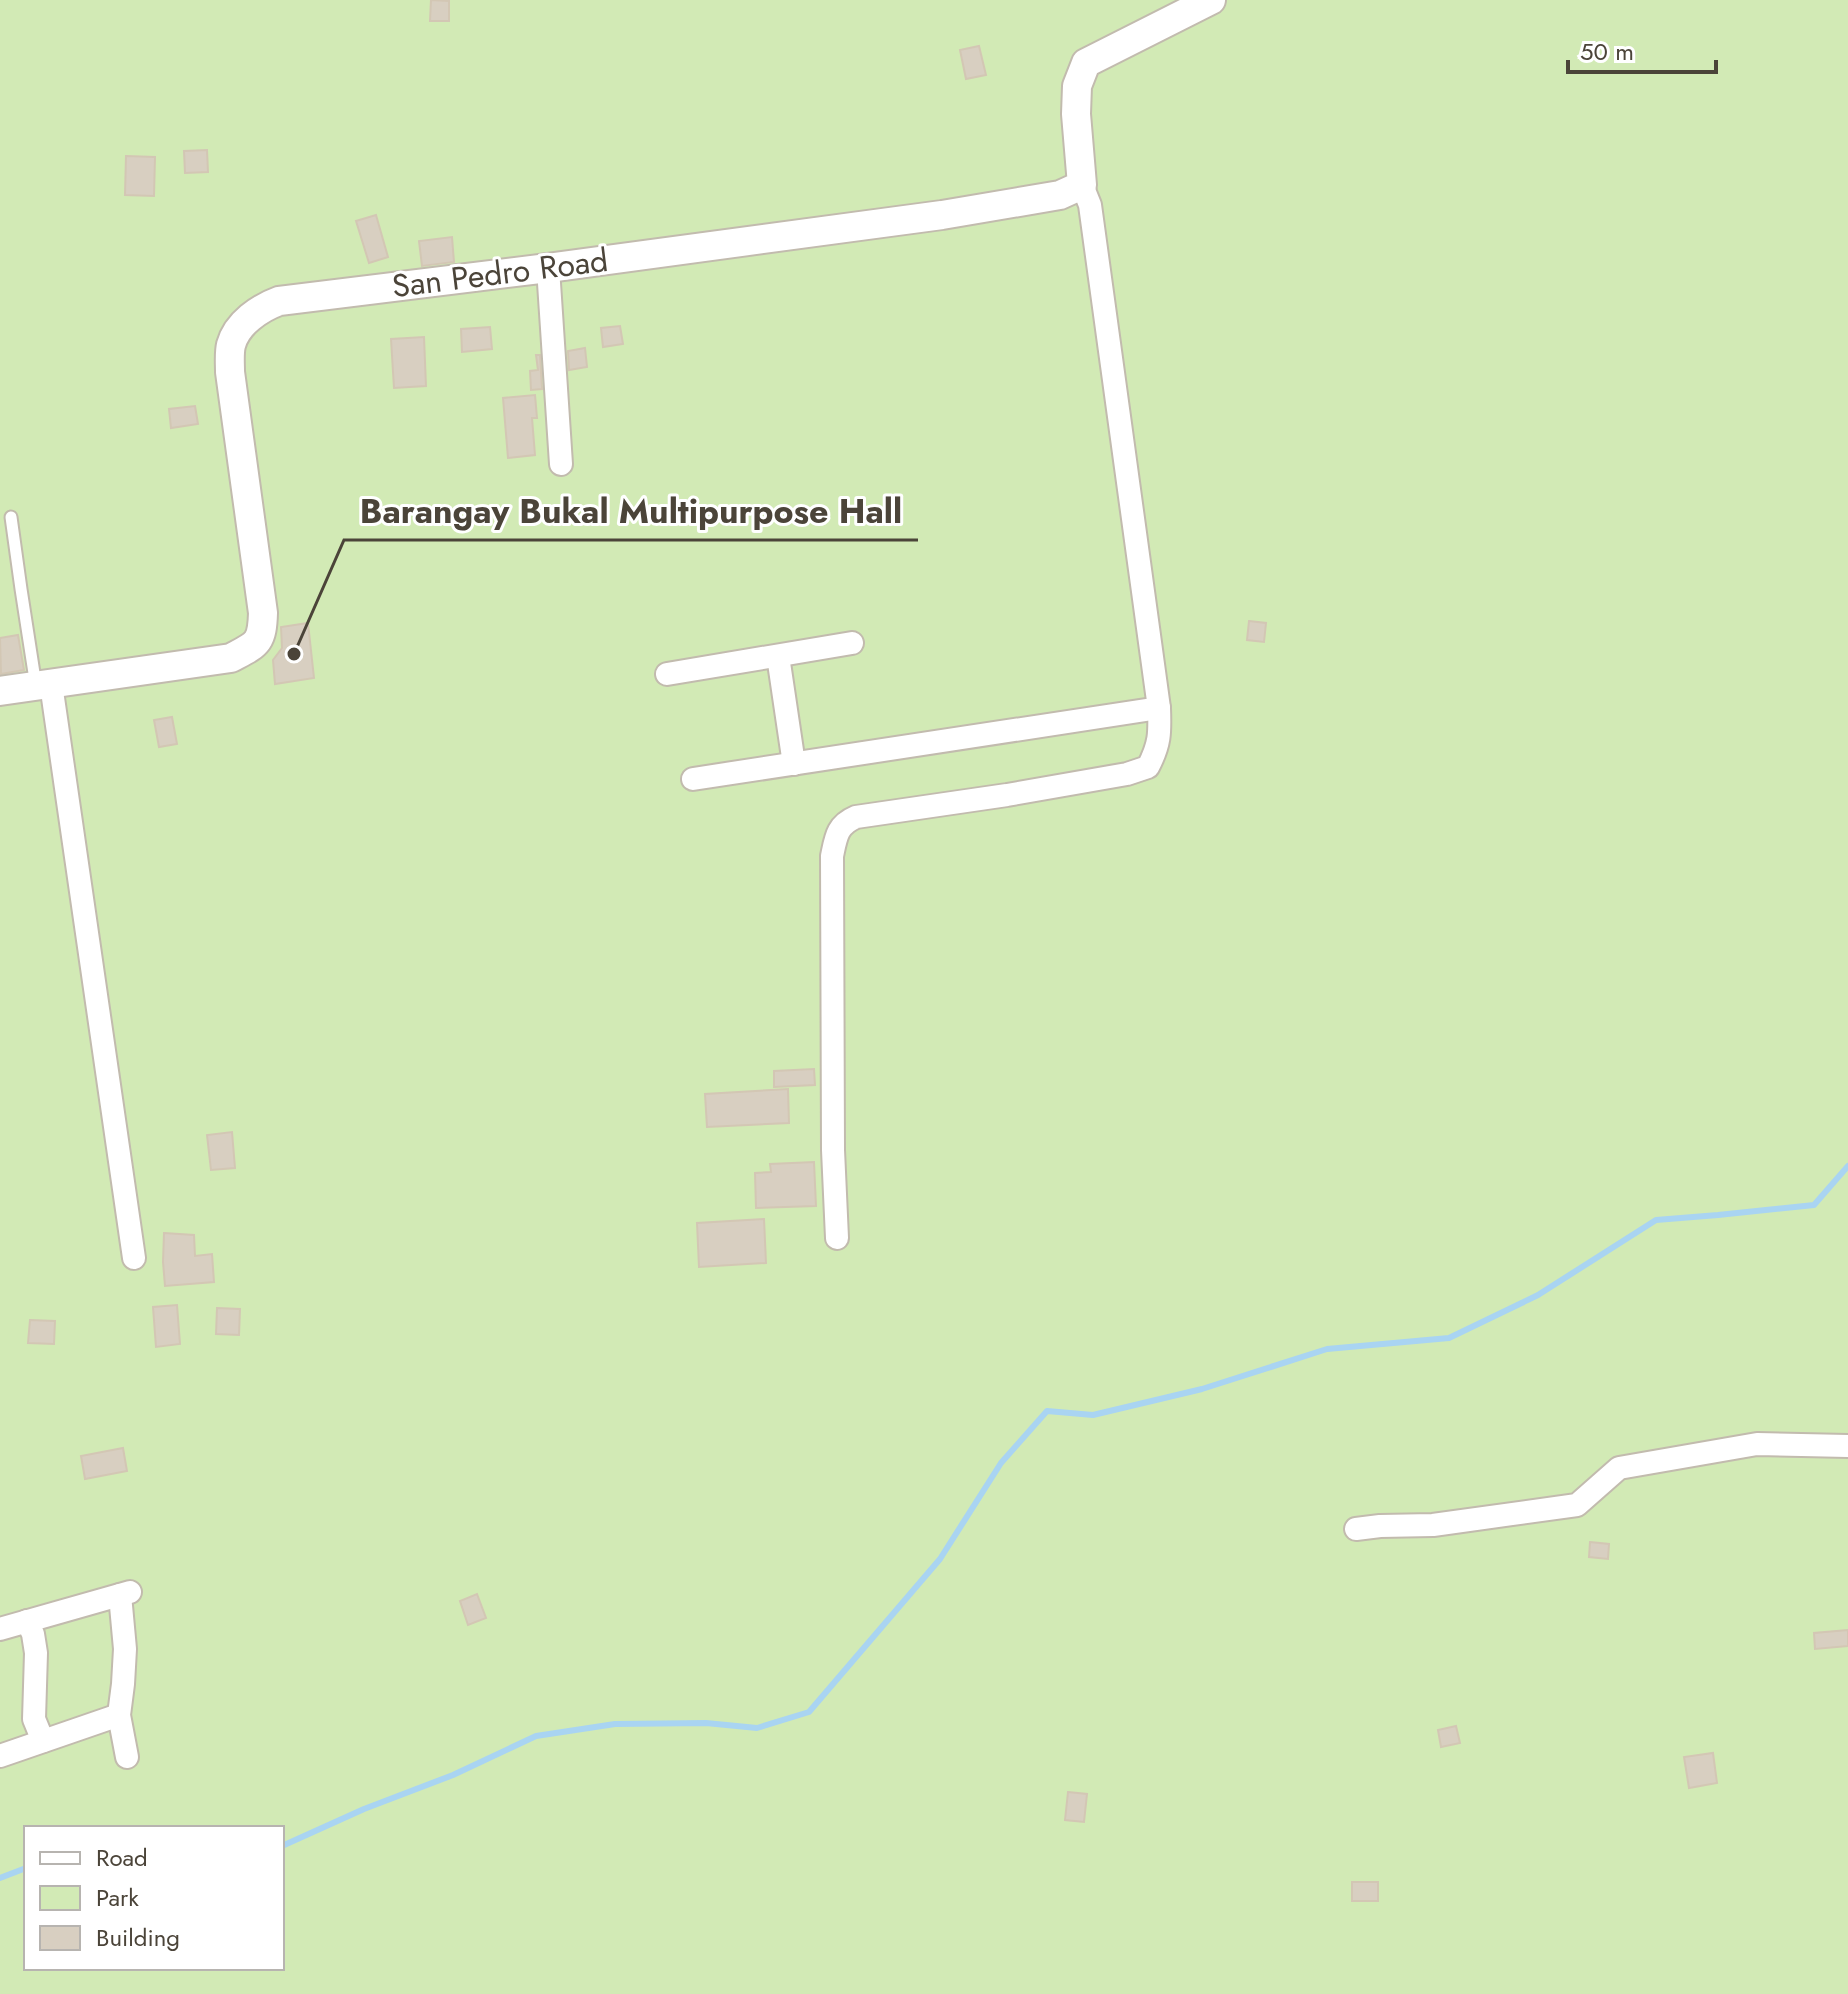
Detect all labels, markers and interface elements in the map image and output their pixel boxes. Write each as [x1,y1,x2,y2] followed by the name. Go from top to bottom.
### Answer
[1568,24,1716,74] scale bar
[1580,34,1634,69] text: 50 m
[389,237,611,309] street label: San Pedro Road
[344,482,918,540] callout: Barangay Bukal Multipurpose Hall
[360,487,902,536] text: Barangay Bukal Multipurpose Hall
[24,1826,284,1970] legend
[96,1840,148,1875] text: Road
[96,1880,139,1915] text: Park
[96,1920,180,1955] text: Building

